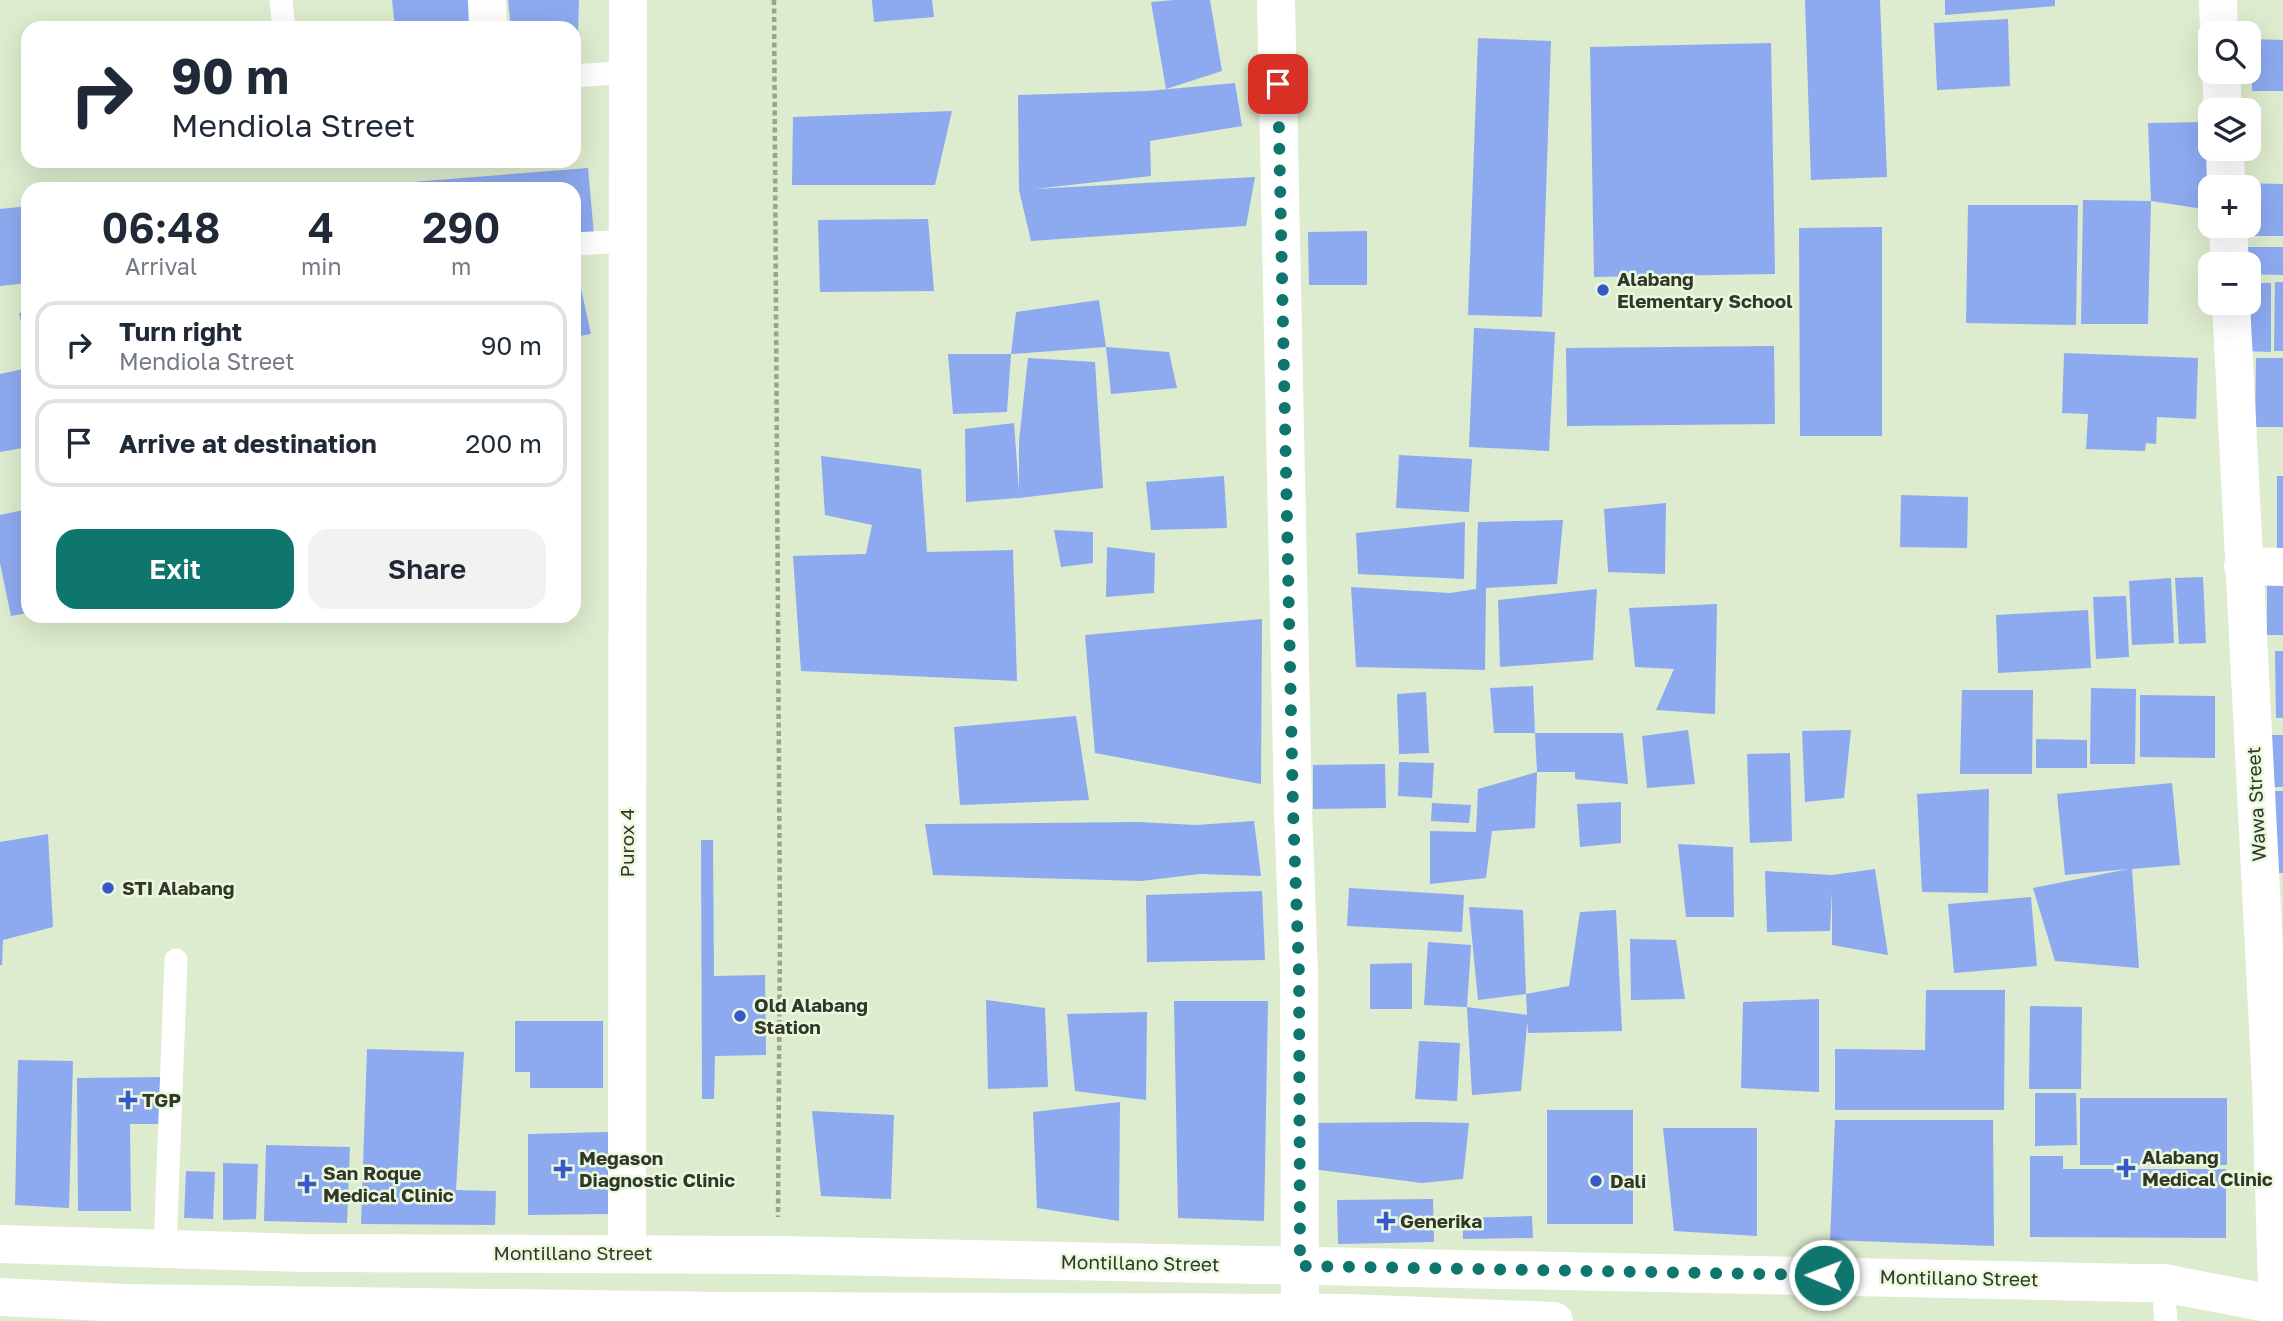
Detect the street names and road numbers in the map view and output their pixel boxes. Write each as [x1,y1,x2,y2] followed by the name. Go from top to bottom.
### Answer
[2241,746,2270,862] street label: Wawa Street
[615,809,638,877] street label: Purox 4
[494,1241,652,1264] street label: Montillano Street
[1060,1250,1220,1275] street label: Montillano Street
[1879,1265,2039,1290] street label: Montillano Street

